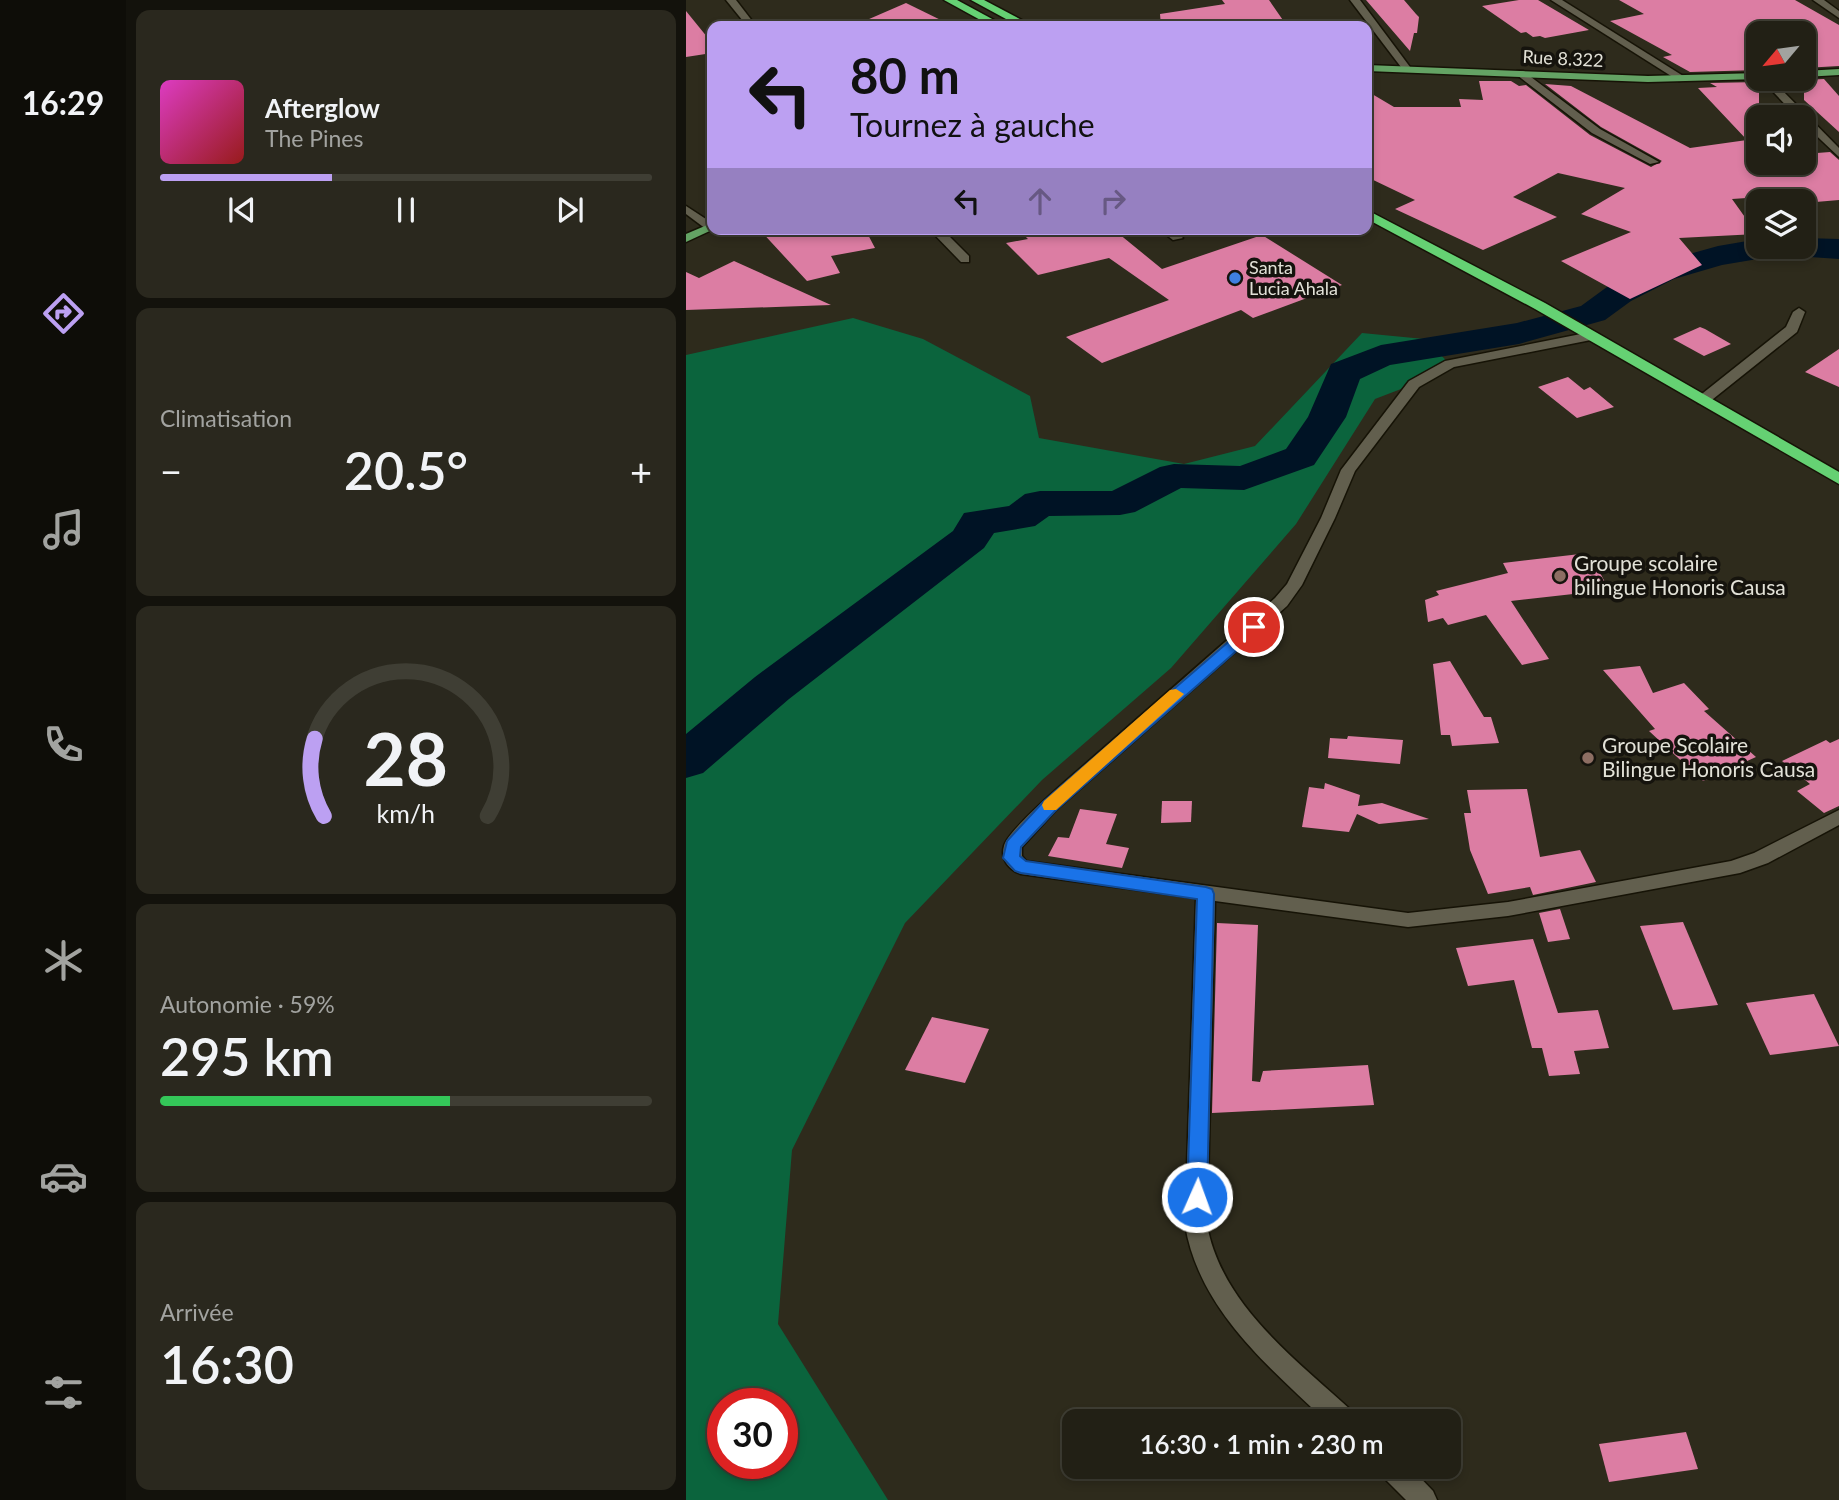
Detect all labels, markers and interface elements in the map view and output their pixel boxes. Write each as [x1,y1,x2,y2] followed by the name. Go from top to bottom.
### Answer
[1746,21,1816,91] north arrow
[1746,21,1816,259] map controls
[1522,45,1604,71] street label: Rue 8.322
[850,46,960,104] text: 80 m
[735,49,826,140] icon: left
[22,83,104,122] text: 16:29
[265,92,380,124] text: Afterglow
[850,105,1095,144] text: Tournez à gauche
[1746,105,1816,175] button: sound
[265,124,363,152] text: The Pines
[948,182,986,220] icon: left
[1021,182,1059,220] icon: ahead
[1094,182,1132,220] icon: right
[1746,189,1816,259] button: layers
[223,191,261,229] icon: previous
[387,191,425,229] icon: pause
[551,191,589,229] icon: next
[1249,256,1338,299] place label: Santa Lucia Ahala
[1227,270,1243,286] marker: Santa Lucia Ahala
[39,289,88,338] icon: directions
[160,404,292,432] text: Climatisation
[344,439,468,501] text: 20.5°
[160,448,182,494] text: −
[630,448,652,494] text: +
[39,505,88,554] icon: music
[1574,550,1786,599] place label: Groupe scolaire bilingue Honoris Causa
[1552,568,1568,584] marker: Groupe scolaire bilingue Honoris Causa
[1224,597,1284,657] pin
[1235,608,1273,646] icon: arrive
[364,714,448,802] text: 28
[39,720,88,769] icon: phone
[1602,732,1815,781] place label: Groupe Scolaire Bilingue Honoris Causa
[1580,750,1596,766] marker: Groupe Scolaire Bilingue Honoris Causa
[377,798,435,828] text: km/h
[39,936,88,985] icon: climate
[160,990,335,1018] text: Autonomie · 59%
[160,1025,334,1087] text: 295 km
[39,1152,88,1201] icon: car
[1160,1160,1234,1234] position arrow
[160,1298,234,1326] text: Arrivée
[160,1333,294,1395] text: 16:30
[39,1368,88,1417] icon: filters
[707,1388,798,1479] speed limit sign: 30
[1139,1428,1384,1460] text: 16:30 · 1 min · 230 m

